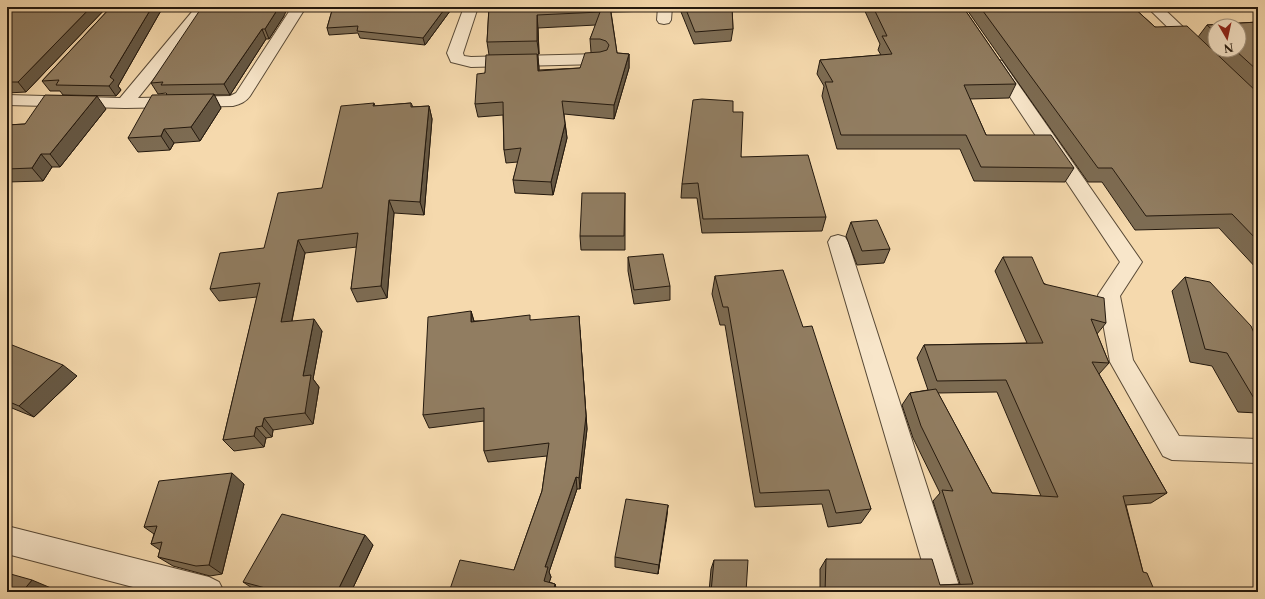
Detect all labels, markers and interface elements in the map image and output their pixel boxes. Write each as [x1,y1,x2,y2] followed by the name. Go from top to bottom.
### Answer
[1207,18,1247,58] north arrow
[1222,40,1234,56] text: N

